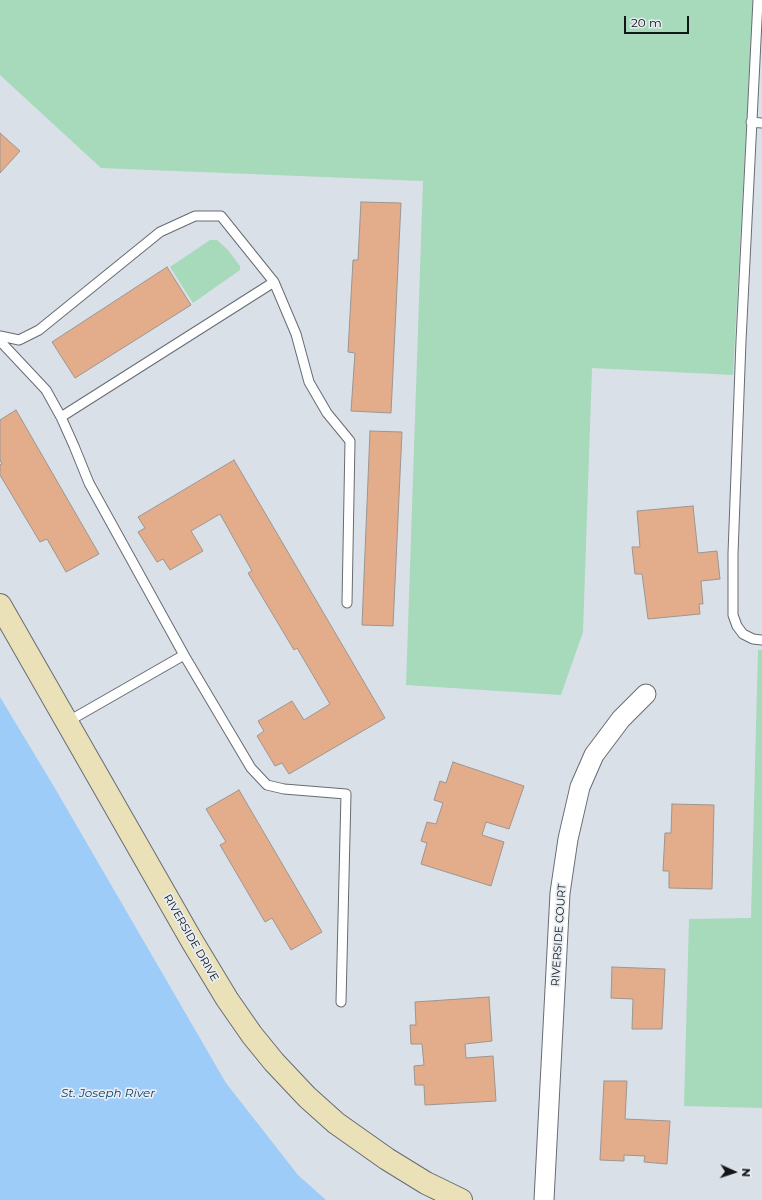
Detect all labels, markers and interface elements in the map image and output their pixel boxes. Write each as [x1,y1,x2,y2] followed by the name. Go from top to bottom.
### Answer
[626,8,691,34] scale bar
[631,15,662,30] text: 20 m
[549,883,569,987] street label: RIVERSIDE COURT
[161,892,221,984] street label: RIVERSIDE DRIVE
[61,1086,155,1100] water label: St. Joseph River
[714,1152,754,1192] north arrow
[739,1168,753,1177] text: N

